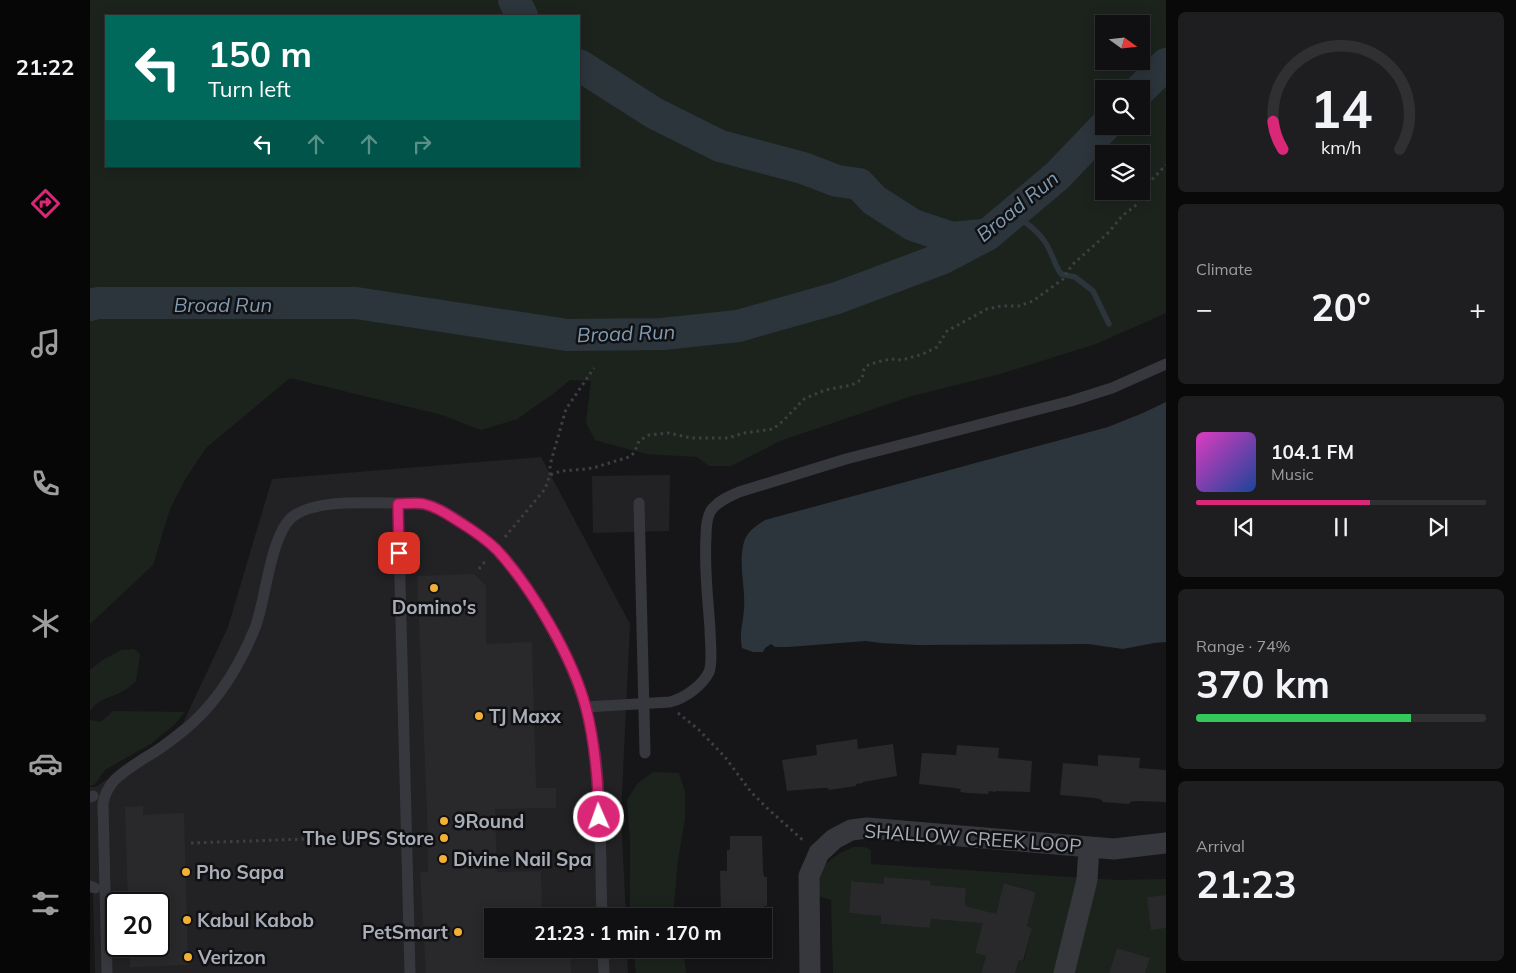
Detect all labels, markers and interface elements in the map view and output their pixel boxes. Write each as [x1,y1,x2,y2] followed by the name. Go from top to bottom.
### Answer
[1095,15,1150,70] north arrow
[1095,15,1150,200] map controls
[208,32,312,76] text: 150 m
[125,35,190,100] icon: left
[16,53,74,81] text: 21:22
[208,75,291,103] text: Turn left
[1310,76,1372,141] text: 14
[1095,80,1150,135] button: search
[249,130,277,158] icon: left
[302,130,330,158] icon: ahead
[355,130,383,158] icon: ahead
[408,130,436,158] icon: right
[1321,136,1361,158] text: km/h
[1095,145,1150,200] button: layers
[971,165,1063,247] water label: Broad Run
[28,186,63,221] icon: directions
[1196,259,1252,279] text: Climate
[1311,283,1371,331] text: 20°
[1196,291,1213,326] text: −
[1469,291,1486,326] text: +
[174,292,272,317] water label: Broad Run
[576,319,676,347] water label: Broad Run
[28,326,63,361] icon: music
[1271,440,1354,464] text: 104.1 FM
[1271,464,1314,484] text: Music
[28,466,63,501] icon: phone
[1230,513,1258,541] icon: previous
[1327,513,1355,541] icon: pause
[1424,513,1452,541] icon: next
[378,532,420,574] pin
[385,539,413,567] icon: arrive
[428,582,440,594] marker: Domino's
[392,595,476,619] place label: Domino's
[28,606,63,641] icon: climate
[1196,636,1291,656] text: Range · 74%
[1196,660,1330,708] text: 370 km
[489,704,561,728] place label: TJ Maxx
[473,710,485,722] marker: TJ Maxx
[28,746,63,781] icon: car
[572,790,624,842] position arrow
[454,809,524,833] place label: 9Round
[438,815,450,827] marker: 9Round
[864,818,1082,858] street label: SHALLOW CREEK LOOP
[303,826,434,850] place label: The UPS Store
[438,832,450,844] marker: The UPS Store
[1196,836,1245,856] text: Arrival
[453,847,592,871] place label: Divine Nail Spa
[437,853,449,865] marker: Divine Nail Spa
[196,860,284,884] place label: Pho Sapa
[1196,860,1297,908] text: 21:23
[180,866,192,878] marker: Pho Sapa
[28,886,63,921] icon: filters
[105,892,170,957] speed limit sign: 20
[197,908,314,932] place label: Kabul Kabob
[181,914,193,926] marker: Kabul Kabob
[362,920,448,944] place label: PetSmart
[534,921,722,945] text: 21:23 · 1 min · 170 m
[452,926,464,938] marker: PetSmart
[197,945,266,969] place label: Verizon
[182,951,194,963] marker: Verizon

